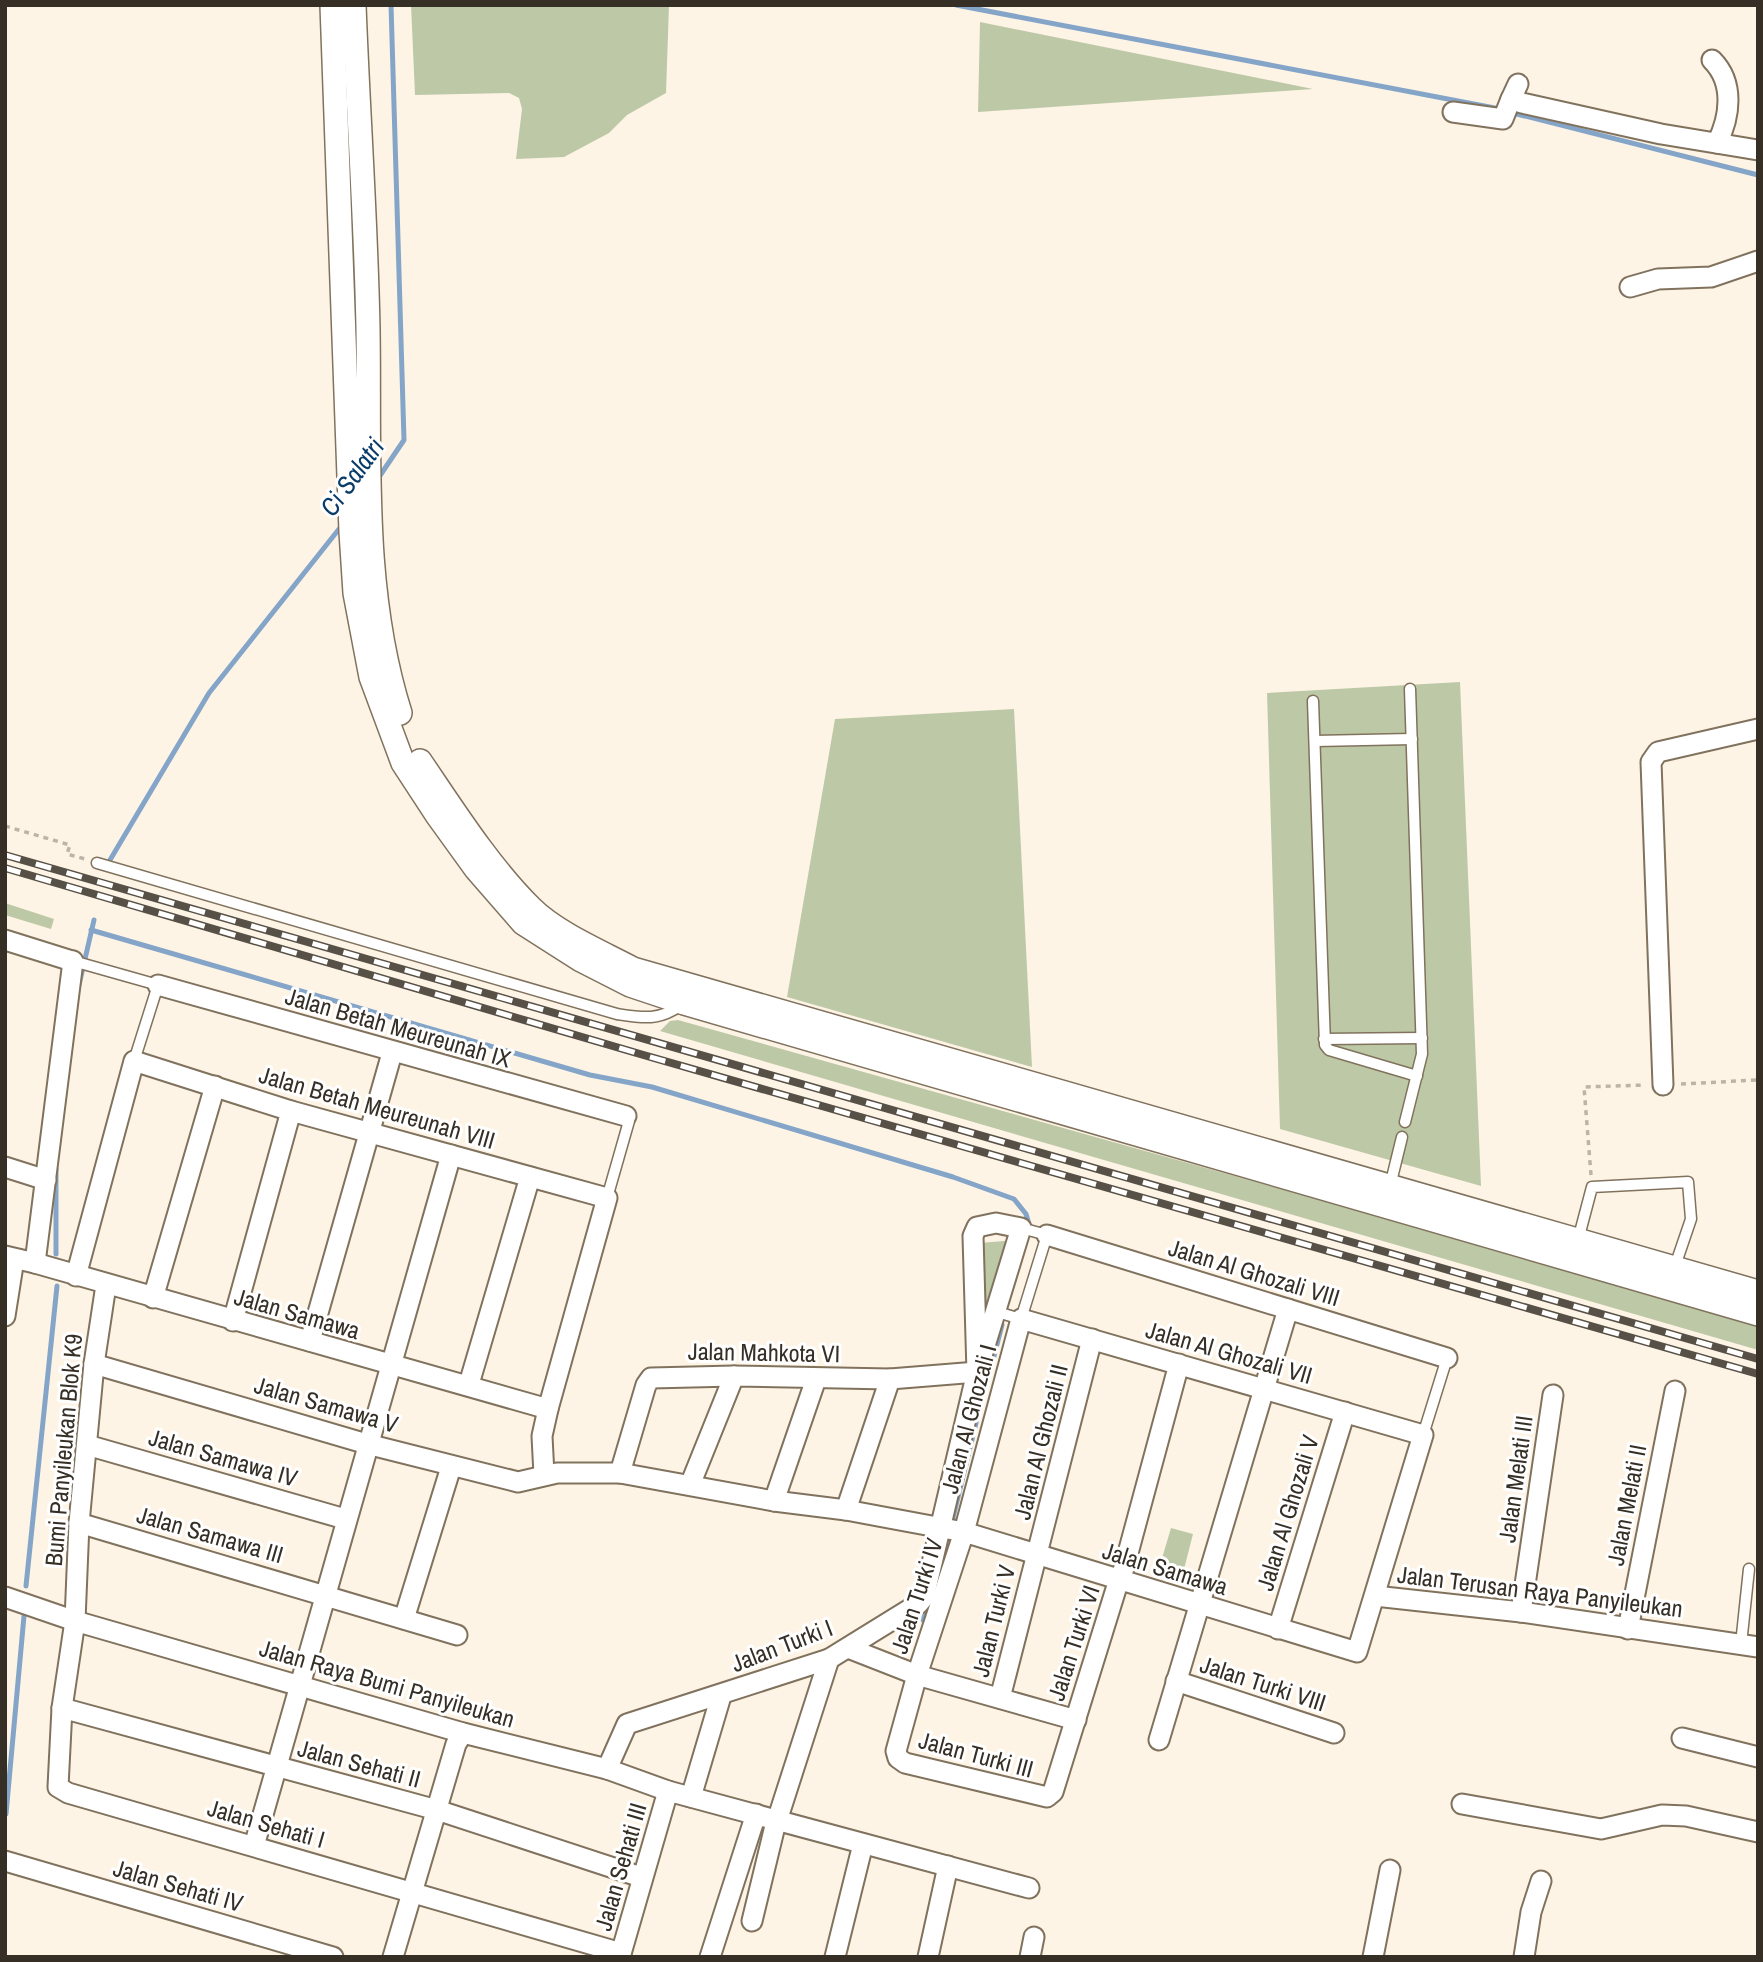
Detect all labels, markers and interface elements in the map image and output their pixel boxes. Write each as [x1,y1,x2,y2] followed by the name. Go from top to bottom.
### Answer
[311,430,392,523] water label: Ci Salatri
[282,980,516,1075] street label: Jalan Betah Meureunah IX
[256,1058,499,1156] street label: Jalan Betah Meureunah VIII
[1165,1231,1344,1313] street label: Jalan Al Ghozali VIII
[231,1280,364,1346] street label: Jalan Samawa
[1142,1313,1316,1391] street label: Jalan Al Ghozali VII
[37,1332,89,1567] street label: Bumi Panyileukan Blok K9
[688,1335,840,1369] street label: Jalan Mahkota VI
[933,1341,1003,1497] street label: Jalan Al Ghozali I
[1005,1361,1075,1523] street label: Jalan Al Ghozali II
[251,1368,402,1440] street label: Jalan Samawa V
[1490,1413,1540,1544] street label: Jalan Melati III
[145,1421,301,1494] street label: Jalan Samawa IV
[1248,1431,1326,1594] street label: Jalan Al Ghozali V
[1599,1442,1653,1568] street label: Jalan Melati II
[133,1498,287,1570] street label: Jalan Samawa III
[882,1534,950,1657] street label: Jalan Turki IV
[1099,1534,1232,1602] street label: Jalan Samawa
[1396,1558,1685,1624] street label: Jalan Terusan Raya Panyileukan
[964,1562,1022,1680] street label: Jalan Turki V
[1039,1581,1107,1704] street label: Jalan Turki VI
[726,1611,837,1679] street label: Jalan Turki I
[256,1631,518,1735] street label: Jalan Raya Bumi Panyileukan
[1196,1648,1330,1718] street label: Jalan Turki VIII
[916,1723,1037,1785] street label: Jalan Turki III
[294,1731,424,1795] street label: Jalan Sehati II
[204,1791,329,1855] street label: Jalan Sehati I
[587,1799,654,1934] street label: Jalan Sehati III
[110,1851,247,1919] street label: Jalan Sehati IV

